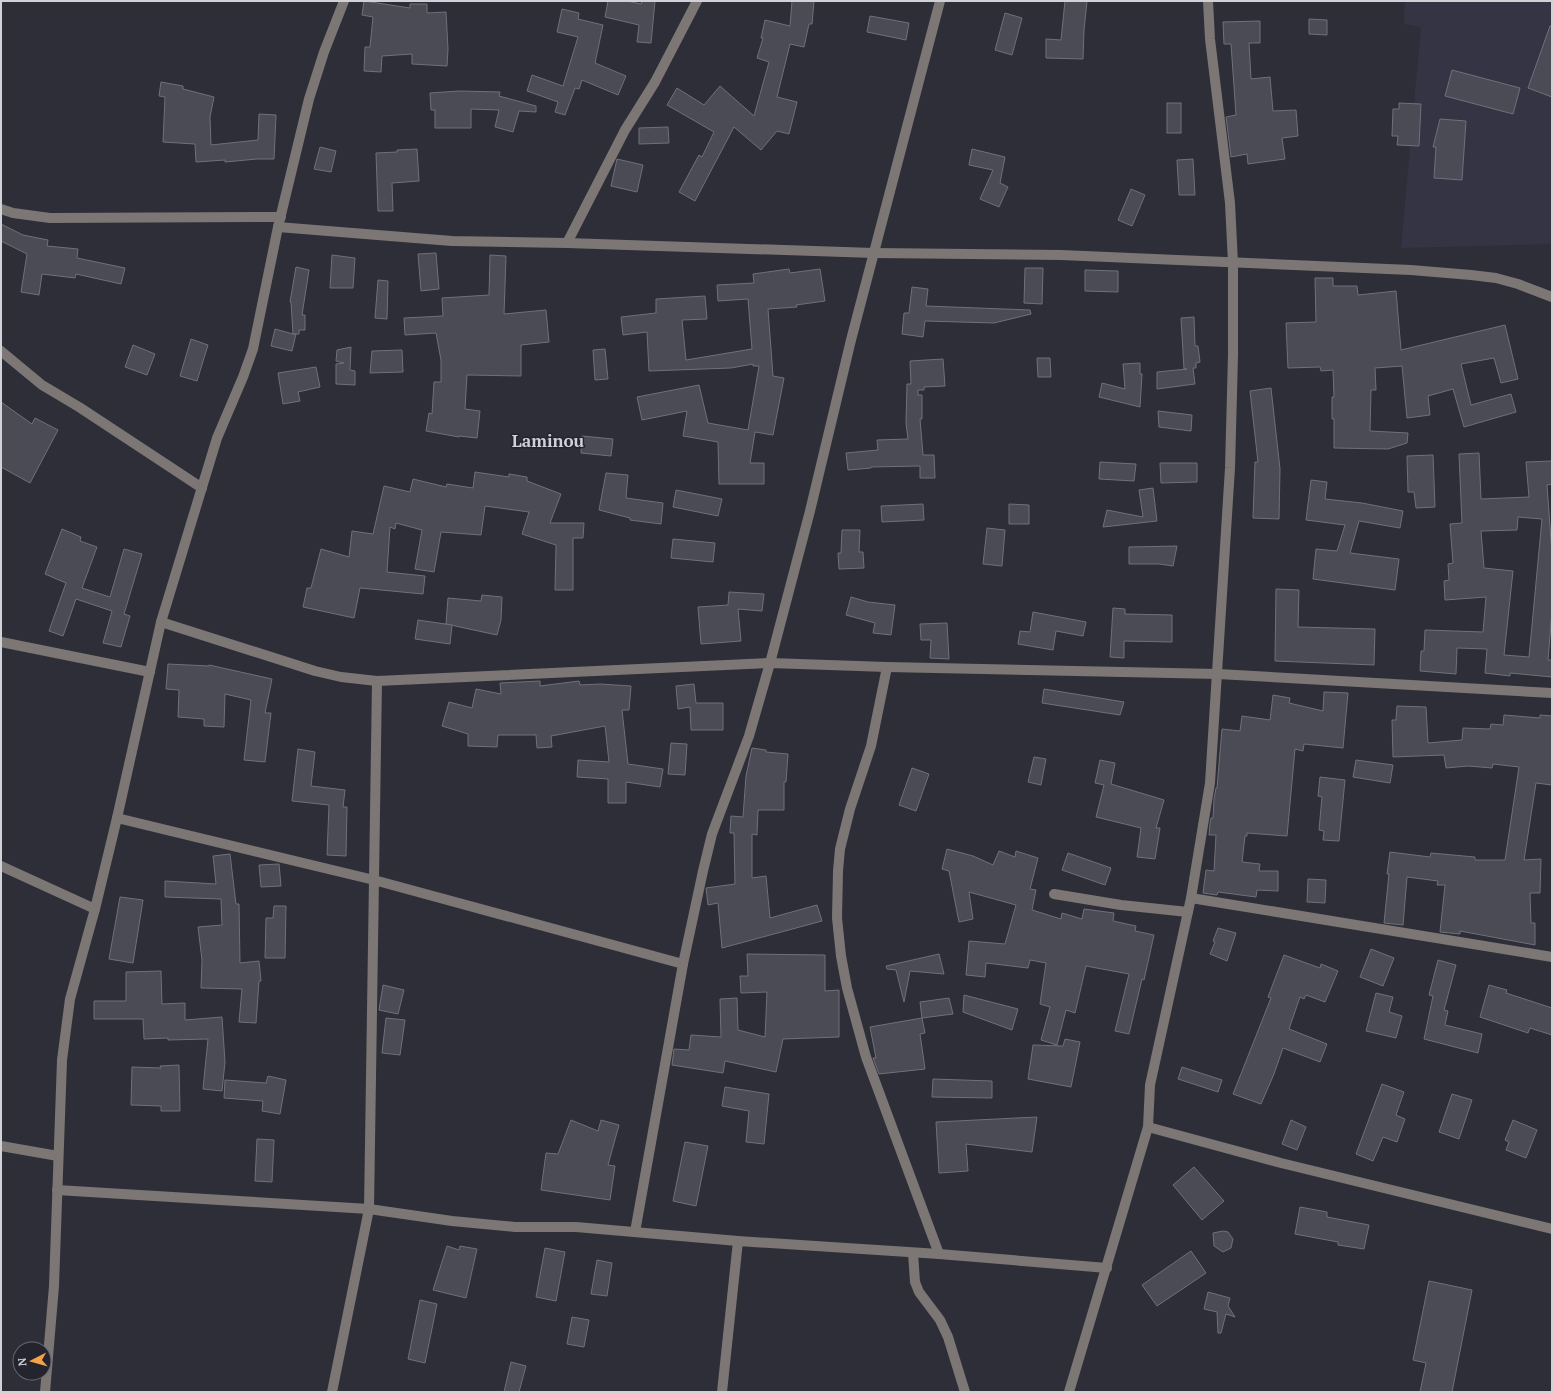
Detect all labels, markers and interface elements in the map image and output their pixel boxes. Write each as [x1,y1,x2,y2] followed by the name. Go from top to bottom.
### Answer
[512,429,585,452] district label: Laminou
[12,1341,52,1381] north arrow
[15,1357,29,1367] text: N

